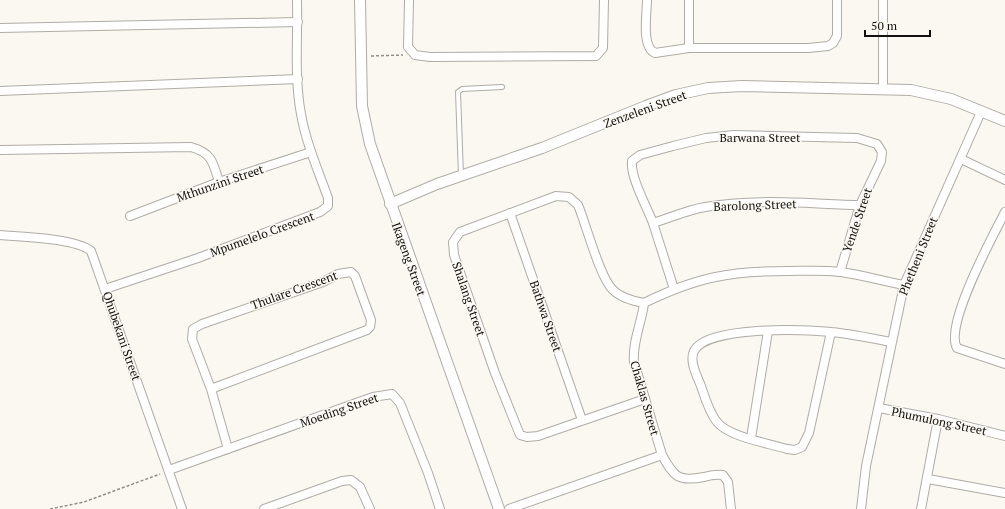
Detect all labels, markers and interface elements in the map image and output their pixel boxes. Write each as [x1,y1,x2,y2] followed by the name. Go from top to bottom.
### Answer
[865,12,930,38] scale bar
[871,18,898,33] text: 50 m
[601,87,689,131] street label: Zenzeleni Street
[719,130,801,145] street label: Barwana Street
[175,161,266,205] street label: Mthunzini Street
[839,185,875,254] street label: Yende Street
[713,196,797,214] street label: Barolong Street
[208,208,317,260] street label: Mpumelelo Crescent
[895,214,941,297] street label: Phetheni Street
[389,220,429,298] street label: Ikageng Street
[449,260,489,339] street label: Shalang Street
[249,267,340,313] street label: Thulare Crescent
[527,278,565,354] street label: Bathwa Street
[100,289,144,383] street label: Qhubekani Street
[627,359,663,438] street label: Chaklas Street
[298,389,381,430] street label: Moeding Street
[890,404,989,439] street label: Phumulong Street

